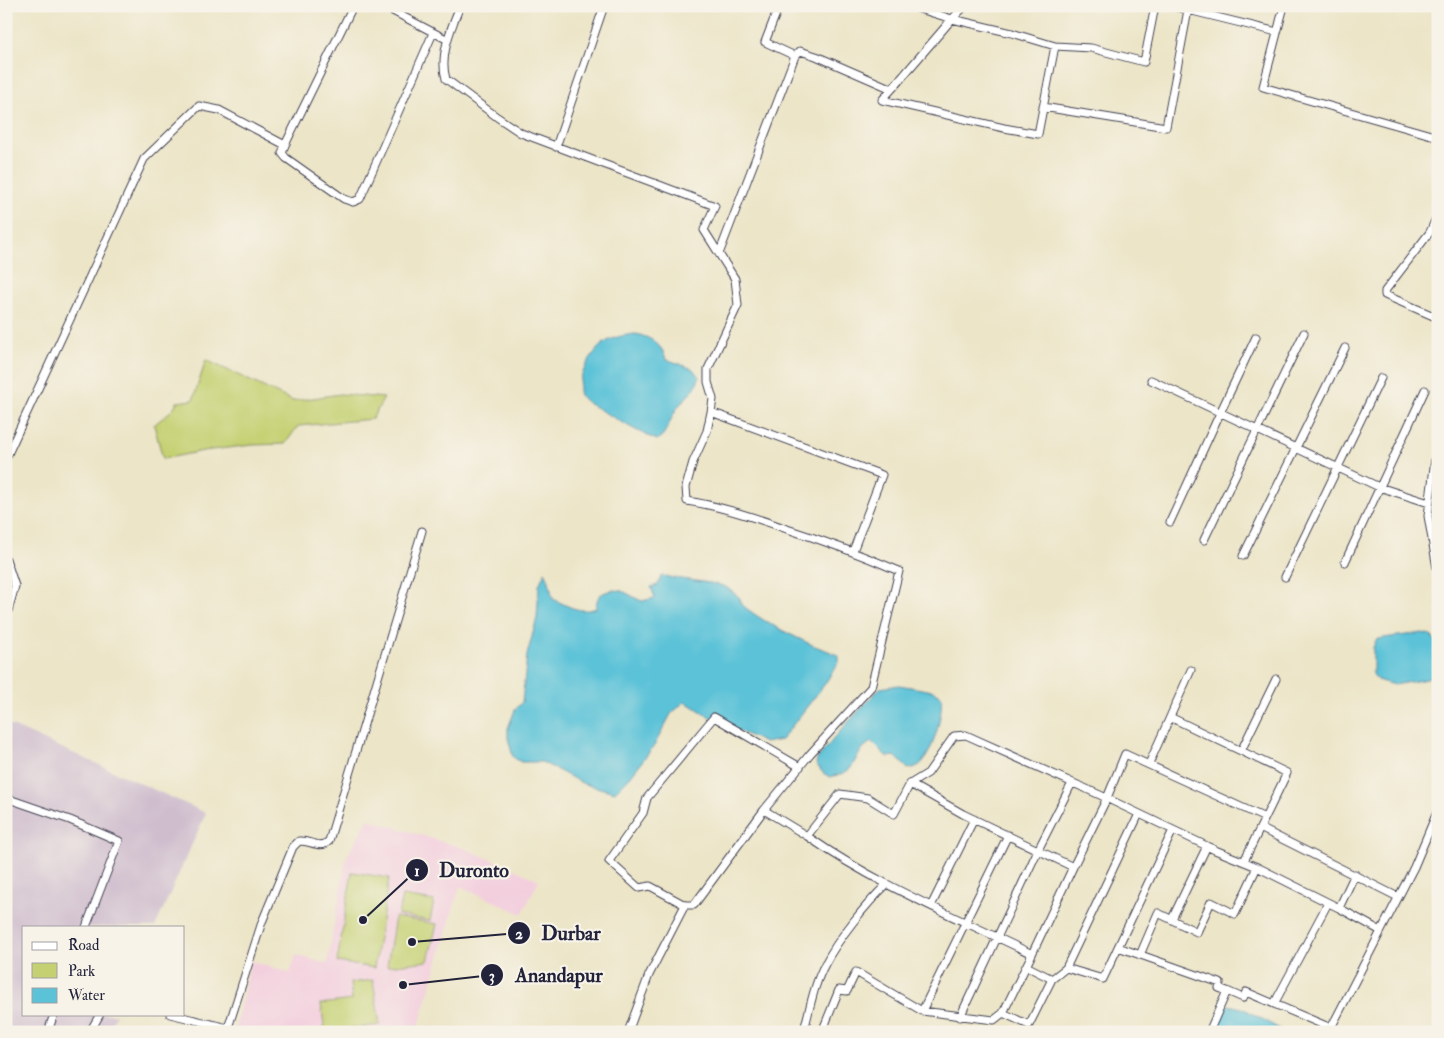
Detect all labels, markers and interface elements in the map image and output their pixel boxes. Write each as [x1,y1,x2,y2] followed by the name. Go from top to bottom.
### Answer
[404,853,519,888] callout: Duronto
[439,858,509,883] text: Duronto
[414,862,420,881] text: 1
[506,916,611,951] callout: Durbar
[541,921,601,946] text: Durbar
[515,925,523,944] text: 2
[22,926,185,1016] legend
[68,936,100,955] text: Road
[480,958,612,993] callout: Anandapur
[68,962,95,981] text: Park
[514,963,603,989] text: Anandapur
[489,967,495,986] text: 3
[67,986,105,1005] text: Water

